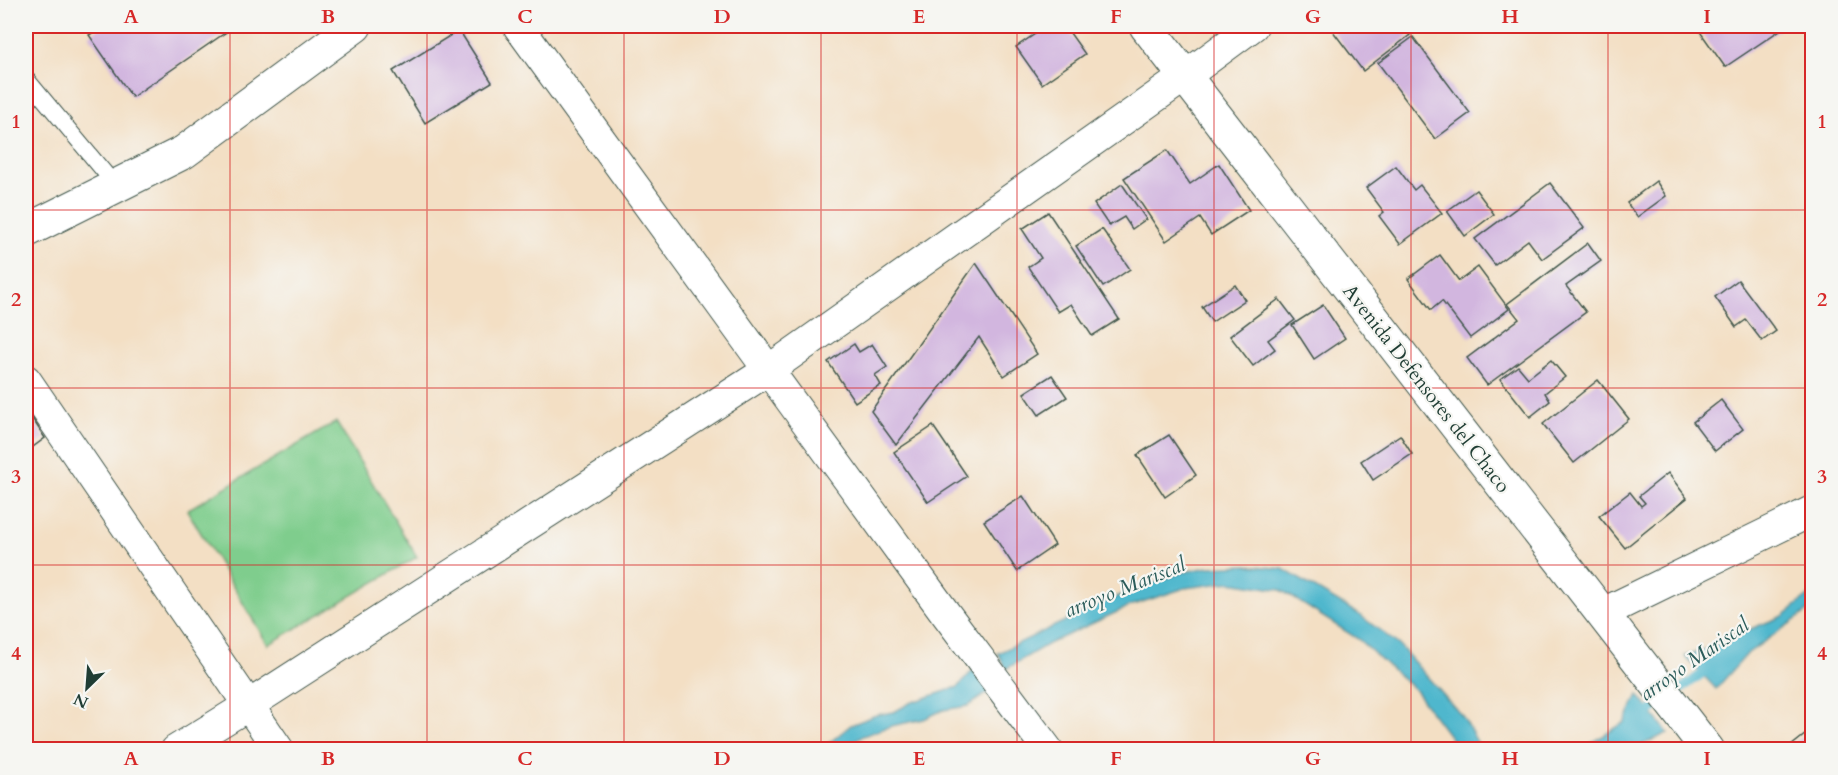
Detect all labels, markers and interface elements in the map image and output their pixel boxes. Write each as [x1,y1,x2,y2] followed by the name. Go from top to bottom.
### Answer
[123,3,139,30] text: A
[321,3,335,30] text: B
[517,3,533,30] text: C
[713,3,731,30] text: D
[913,3,925,30] text: E
[1110,3,1122,30] text: F
[1305,3,1321,30] text: G
[1501,3,1519,30] text: H
[1703,3,1711,30] text: I
[11,108,21,135] text: 1
[1817,108,1827,135] text: 1
[1337,278,1517,498] street label: Avenida Defensores del Chaco
[11,286,21,313] text: 2
[1817,286,1827,313] text: 2
[11,463,21,490] text: 3
[1817,463,1827,490] text: 3
[1060,549,1191,625] water label: arroyo Mariscal
[1633,610,1756,708] water label: arroyo Mariscal
[11,640,21,667] text: 4
[1817,640,1827,667] text: 4
[57,658,117,718] north arrow
[70,688,92,714] text: N
[123,745,139,772] text: A
[321,745,335,772] text: B
[517,745,533,772] text: C
[713,745,731,772] text: D
[913,745,925,772] text: E
[1110,745,1122,772] text: F
[1305,745,1321,772] text: G
[1501,745,1519,772] text: H
[1703,745,1711,772] text: I

